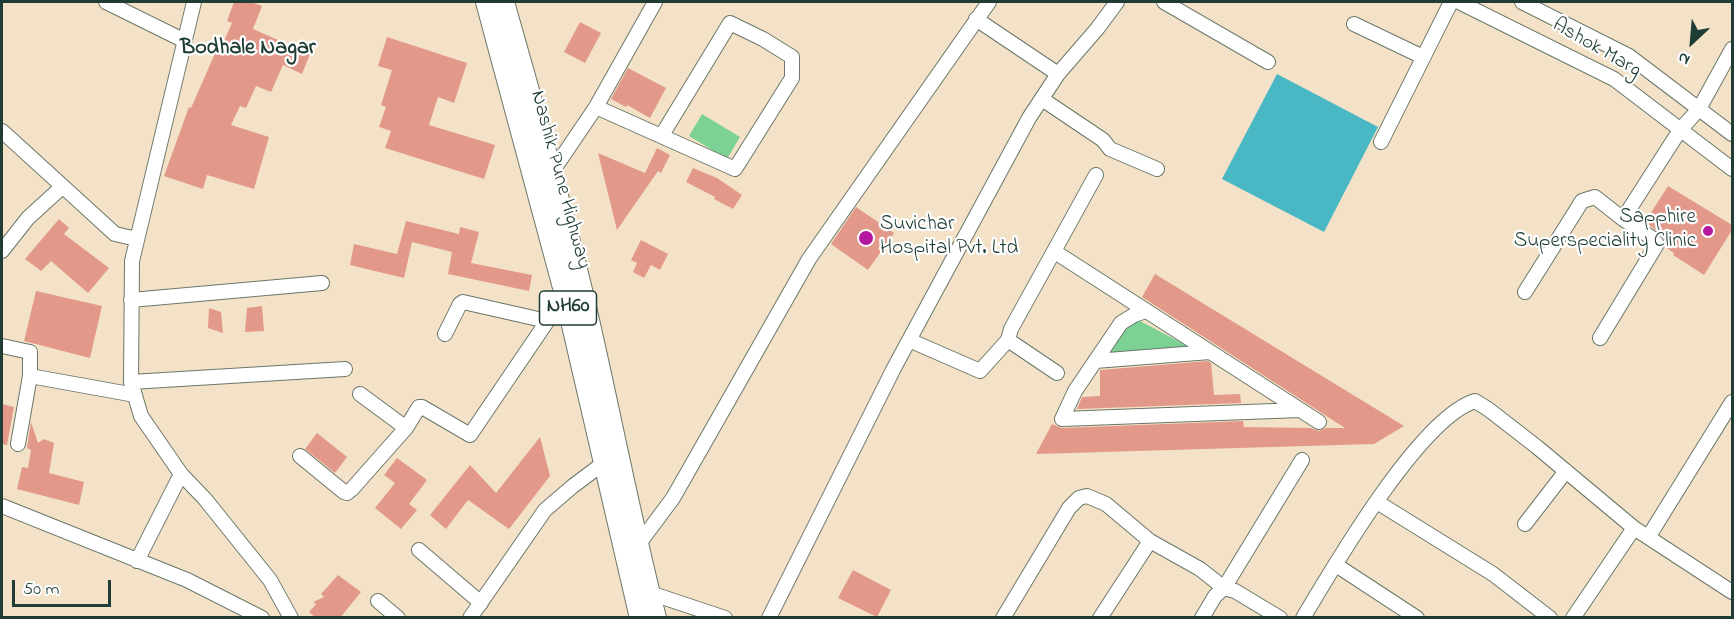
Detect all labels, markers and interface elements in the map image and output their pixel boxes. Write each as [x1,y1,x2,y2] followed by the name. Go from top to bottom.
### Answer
[1662,12,1722,72] north arrow
[1547,13,1645,85] street label: Ashok Marg
[180,36,316,62] district label: Bodhale Nagar
[1674,45,1694,71] text: N
[523,88,595,272] street label: Nashik Pune Highway
[1514,206,1696,256] place label: Sapphire Superspeciality Clinic
[880,213,1018,263] place label: Suvichar Hospital Pvt. Ltd
[1701,224,1715,238] marker: Sapphire Superspeciality Clinic
[857,229,875,247] marker: Suvichar Hospital Pvt. Ltd
[540,291,596,325] road number: NH60
[15,568,114,606] scale bar
[23,577,60,603] text: 50 m

